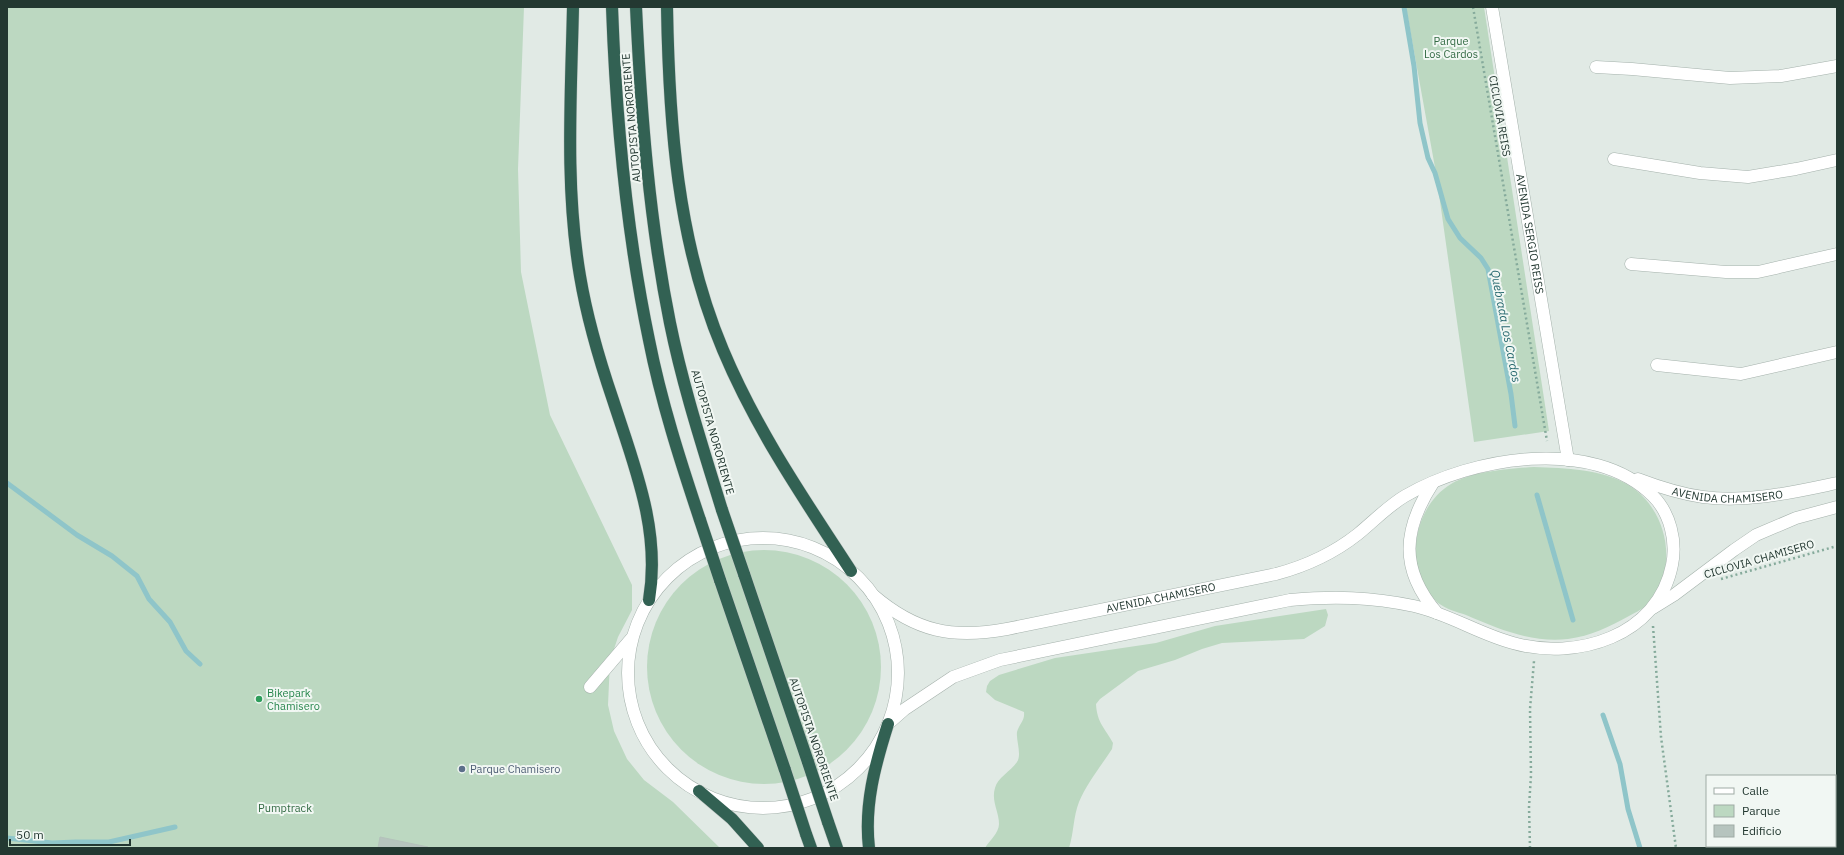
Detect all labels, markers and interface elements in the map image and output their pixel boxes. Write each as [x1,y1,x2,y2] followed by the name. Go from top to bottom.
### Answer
[1424,34,1478,61] park label: Parque Los Cardos
[618,53,644,183] street label: AUTOPISTA NORORIENTE
[1486,74,1514,158] street label: CICLOVIA REISS
[1513,173,1547,295] street label: AVENIDA SERGIO REISS
[1488,268,1524,384] water label: Quebrada Los Cardos
[688,368,738,496] street label: AUTOPISTA NORORIENTE
[1671,484,1784,506] street label: AVENIDA CHAMISERO
[1702,536,1816,581] street label: CICLOVIA CHAMISERO
[1105,580,1217,616] street label: AVENIDA CHAMISERO
[786,676,842,802] street label: AUTOPISTA NORORIENTE
[267,686,320,713] place label: Bikepark Chamisero
[254,694,264,704] marker: Bikepark Chamisero
[470,762,561,776] place label: Parque Chamisero
[457,764,467,774] marker: Parque Chamisero
[1706,775,1836,847] legend
[1742,783,1769,798] text: Calle
[258,801,312,815] park label: Pumptrack
[1742,803,1781,818] text: Parque
[10,821,130,847] scale bar
[1742,823,1782,838] text: Edificio
[16,827,44,842] text: 50 m

